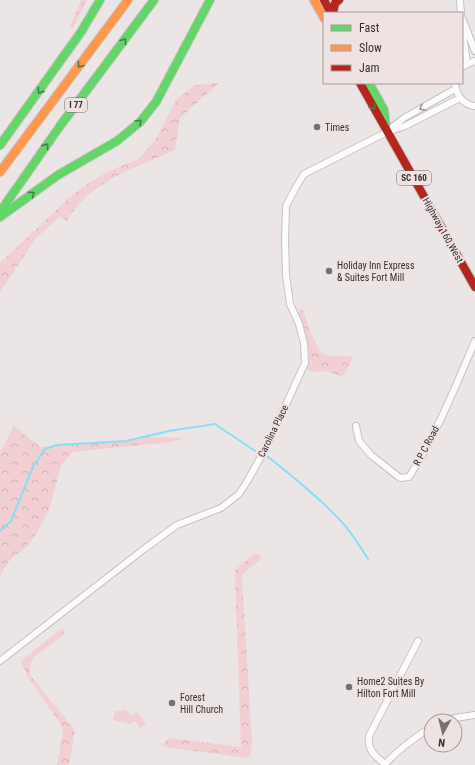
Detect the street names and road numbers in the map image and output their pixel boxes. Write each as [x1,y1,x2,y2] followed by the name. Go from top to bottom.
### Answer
[65,98,87,112] road number: I 77
[397,171,431,185] road number: SC 160
[421,196,465,264] street label: Highway 160 West
[256,403,291,459] street label: Carolina Place
[411,424,441,468] street label: R P C Road

